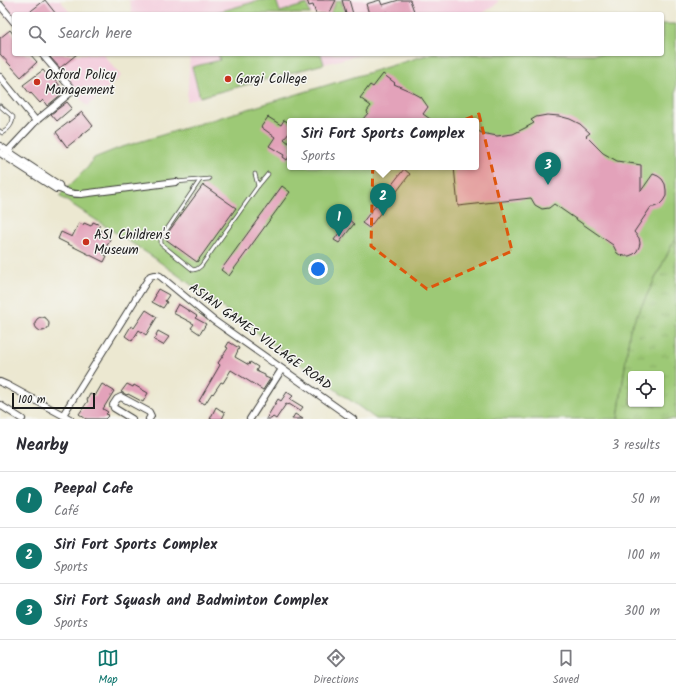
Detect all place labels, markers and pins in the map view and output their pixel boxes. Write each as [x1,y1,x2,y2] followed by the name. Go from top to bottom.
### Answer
[45,65,117,101] place label: Oxford Policy Management
[236,69,307,90] place label: Gargi College
[223,74,233,84] marker: Gargi College
[32,77,42,87] marker: Oxford Policy Management
[535,152,561,185] pin: 3
[370,183,396,216] pin: 2
[326,204,352,237] pin: 1
[94,225,171,261] place label: ASI Children's Museum
[81,237,91,247] marker: ASI Children's Museum

